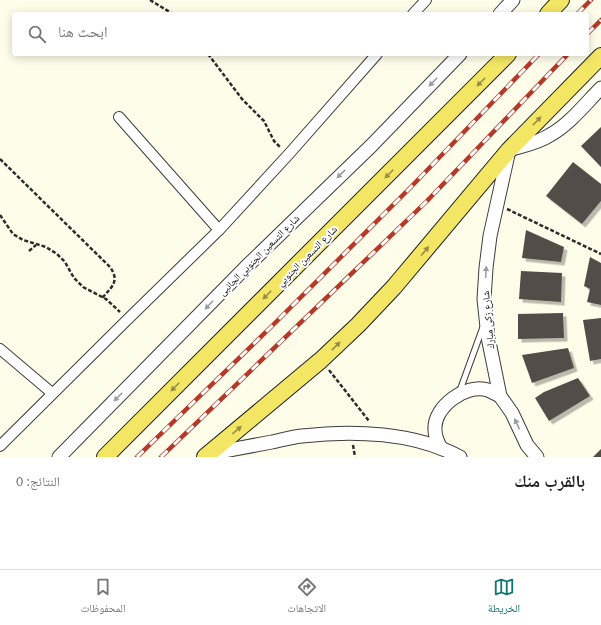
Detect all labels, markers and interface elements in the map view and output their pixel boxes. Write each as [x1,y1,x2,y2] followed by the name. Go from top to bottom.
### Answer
[12,12,589,56] search box
[26,23,48,45] icon: search
[58,23,108,41] text: ابحث هنا
[428,77,438,87] one-way arrow
[476,77,486,87] one-way arrow
[532,116,542,126] one-way arrow
[336,169,346,179] one-way arrow
[384,169,394,179] one-way arrow
[216,212,304,299] street label: شارع التسعين الجنوبي الجانبى
[275,223,342,290] street label: شارع التسعين الجنوبي
[420,245,429,256] one-way arrow
[482,266,489,278] one-way arrow
[262,290,272,300] one-way arrow
[480,290,497,350] street label: شارع زكى مبارك
[204,300,214,310] one-way arrow
[331,341,341,350] one-way arrow
[170,382,180,392] one-way arrow
[113,393,123,402] one-way arrow
[514,418,520,430] one-way arrow
[232,425,243,434] one-way arrow
[514,471,585,491] text: بالقرب منك
[16,474,60,489] text: النتائج: 0
[81,576,126,619] tab: المحفوظات
[287,576,326,619] tab: الاتجاهات
[488,576,520,619] tab: الخريطة

